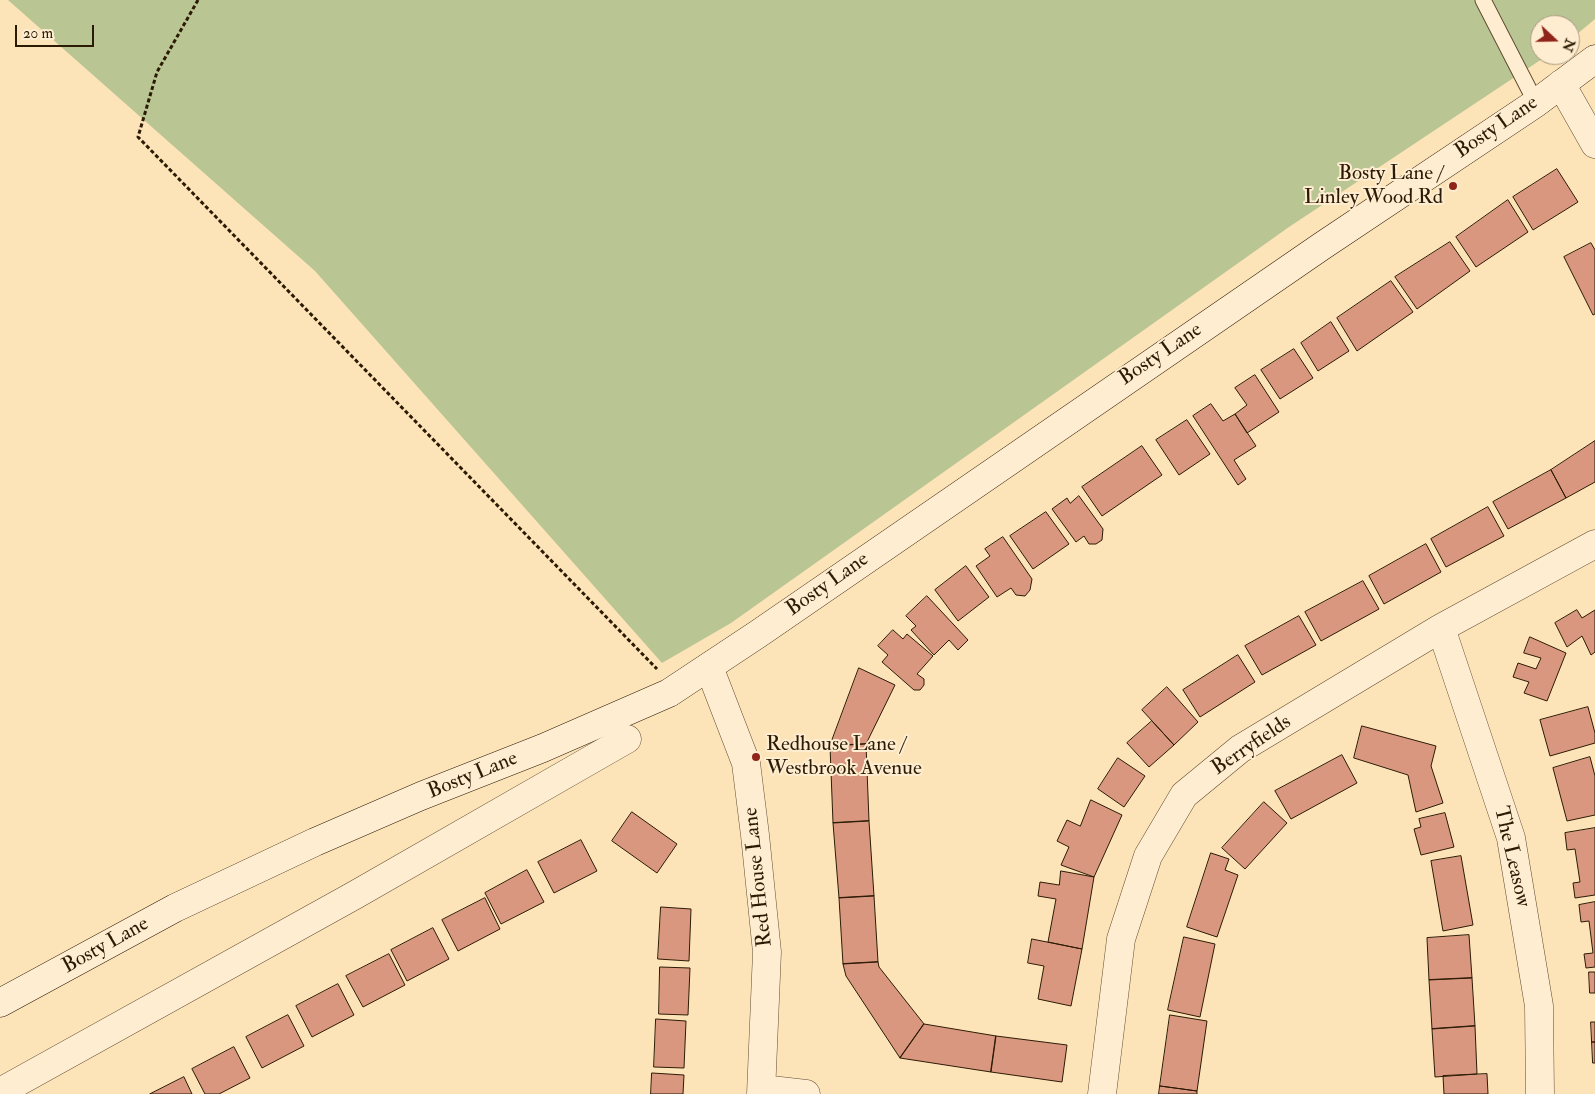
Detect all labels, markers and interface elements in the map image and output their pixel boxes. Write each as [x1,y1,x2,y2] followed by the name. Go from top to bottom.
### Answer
[18,15,96,47] scale bar
[1530,15,1580,65] north arrow
[23,24,53,43] text: 20 m
[1558,36,1579,54] text: N
[1451,91,1543,165] street label: Bosty Lane
[1304,161,1443,211] place label: Bosty Lane / Linley Wood Rd
[1447,180,1459,192] marker: Bosty Lane / Linley Wood Rd
[1115,318,1207,392] street label: Bosty Lane
[782,547,874,623] street label: Bosty Lane
[1207,710,1297,782] street label: Berryfields
[766,732,922,782] place label: Redhouse Lane / Westbrook Avenue
[424,747,522,805] street label: Bosty Lane
[750,751,762,763] marker: Redhouse Lane / Westbrook Avenue
[1487,804,1535,910] street label: The Leasow
[739,806,779,948] street label: Red House Lane
[58,912,154,980] street label: Bosty Lane

